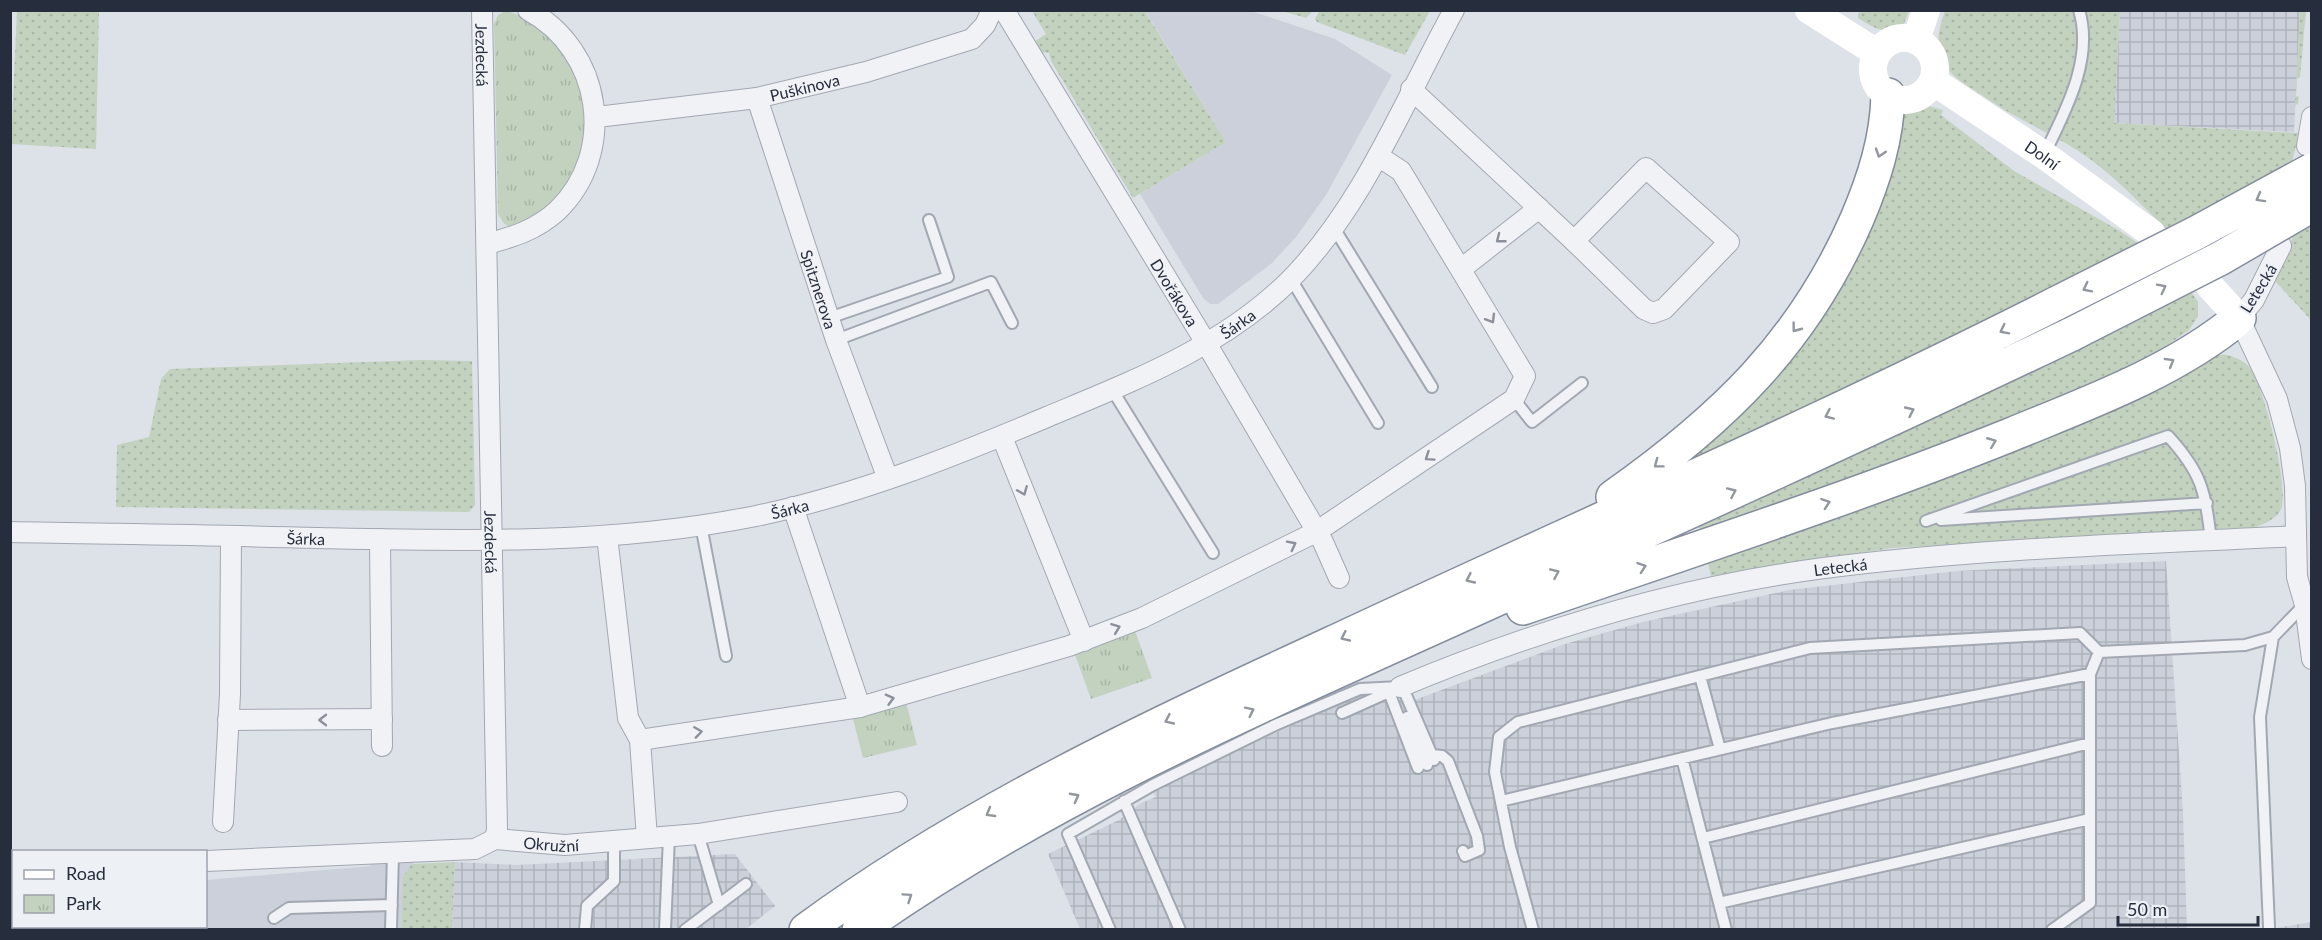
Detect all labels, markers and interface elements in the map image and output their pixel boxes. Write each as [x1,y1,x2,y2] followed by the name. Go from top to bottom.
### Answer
[473,23,493,87] street label: Jezdecká
[768,69,841,104] street label: Puškinova
[2022,136,2065,174] street label: Dolní
[1875,147,1887,158] one-way arrow
[2256,191,2266,202] one-way arrow
[1496,231,1507,242] one-way arrow
[798,247,841,331] street label: Spitznerova
[1147,255,1203,329] street label: Dvořákova
[2236,260,2280,316] street label: Letecká
[2083,281,2094,292] one-way arrow
[2156,284,2166,295] one-way arrow
[1216,305,1259,342] street label: Šárka
[1484,313,1495,323] one-way arrow
[1792,321,1803,332] one-way arrow
[2000,322,2011,334] one-way arrow
[2164,358,2174,370] one-way arrow
[1903,406,1914,418] one-way arrow
[1824,407,1835,419] one-way arrow
[1986,437,1997,449] one-way arrow
[1424,450,1435,461] one-way arrow
[1654,457,1665,468] one-way arrow
[1016,485,1028,496] one-way arrow
[1726,488,1737,500] one-way arrow
[769,494,811,522] street label: Šárka
[1820,497,1831,510] one-way arrow
[482,510,502,574] street label: Jezdecká
[286,528,325,548] street label: Šárka
[1285,541,1296,552] one-way arrow
[1812,553,1868,579] street label: Letecká
[1636,562,1647,574] one-way arrow
[1548,568,1559,580] one-way arrow
[1466,571,1477,583] one-way arrow
[1110,623,1121,636] one-way arrow
[1341,629,1352,641] one-way arrow
[884,694,894,706] one-way arrow
[1243,706,1254,718] one-way arrow
[1164,712,1175,724] one-way arrow
[319,713,328,726] one-way arrow
[693,726,702,738] one-way arrow
[1069,793,1079,804] one-way arrow
[986,806,996,818] one-way arrow
[523,832,581,855] street label: Okružní
[12,850,207,928] legend
[66,862,106,884] text: Road
[2118,889,2258,927] scale bar
[66,892,102,914] text: Park
[901,893,912,904] one-way arrow
[2127,898,2167,920] text: 50 m

